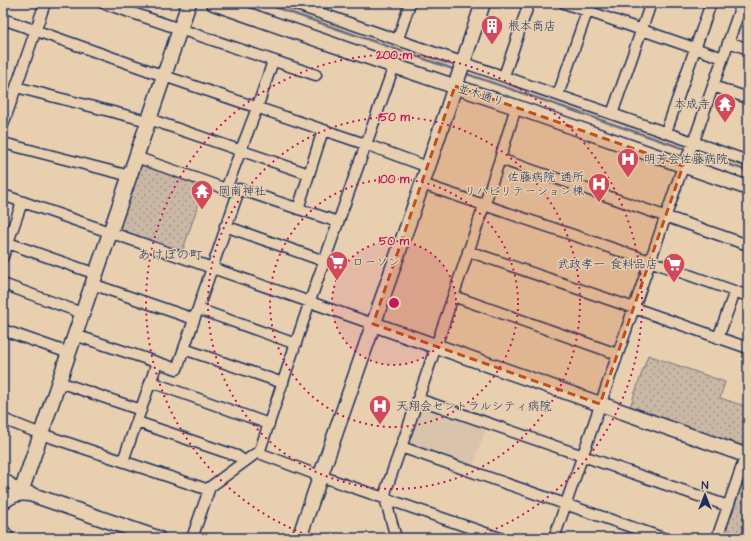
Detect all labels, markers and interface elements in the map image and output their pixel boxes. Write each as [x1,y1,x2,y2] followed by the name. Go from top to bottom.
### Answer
[479,13,505,46] building icon: 根本商店
[508,18,556,35] place label: 根本商店
[375,47,413,64] text: 200 m
[455,80,506,111] street label: 並木通り
[712,91,738,124] temple icon: 本成寺
[674,96,710,113] place label: 本成寺
[378,109,411,126] text: 150 m
[615,146,641,179] hospital icon: 明芳会佐藤病院
[644,151,728,168] place label: 明芳会佐藤病院
[464,169,584,200] place label: 佐藤病院 通所 リハビリテーション棟
[379,171,410,188] text: 100 m
[586,171,612,204] hospital icon: 佐藤病院 通所 リハビリテーション棟
[189,178,215,211] temple icon: 岡南神社
[218,183,266,200] place label: 岡南神社
[379,233,410,250] text: 50 m
[137,246,203,264] district label: あけぼの町
[324,249,350,282] supermarket icon: ローソン
[661,251,687,284] supermarket icon: 武政孝一 食料品店
[352,254,400,271] place label: ローソン
[557,256,658,273] place label: 武政孝一 食料品店
[387,296,401,310] centre of rings
[367,393,393,426] hospital icon: 天翔会セントラルシティ病院
[396,398,552,415] place label: 天翔会セントラルシティ病院
[685,475,725,515] north arrow
[702,478,709,493] text: N

